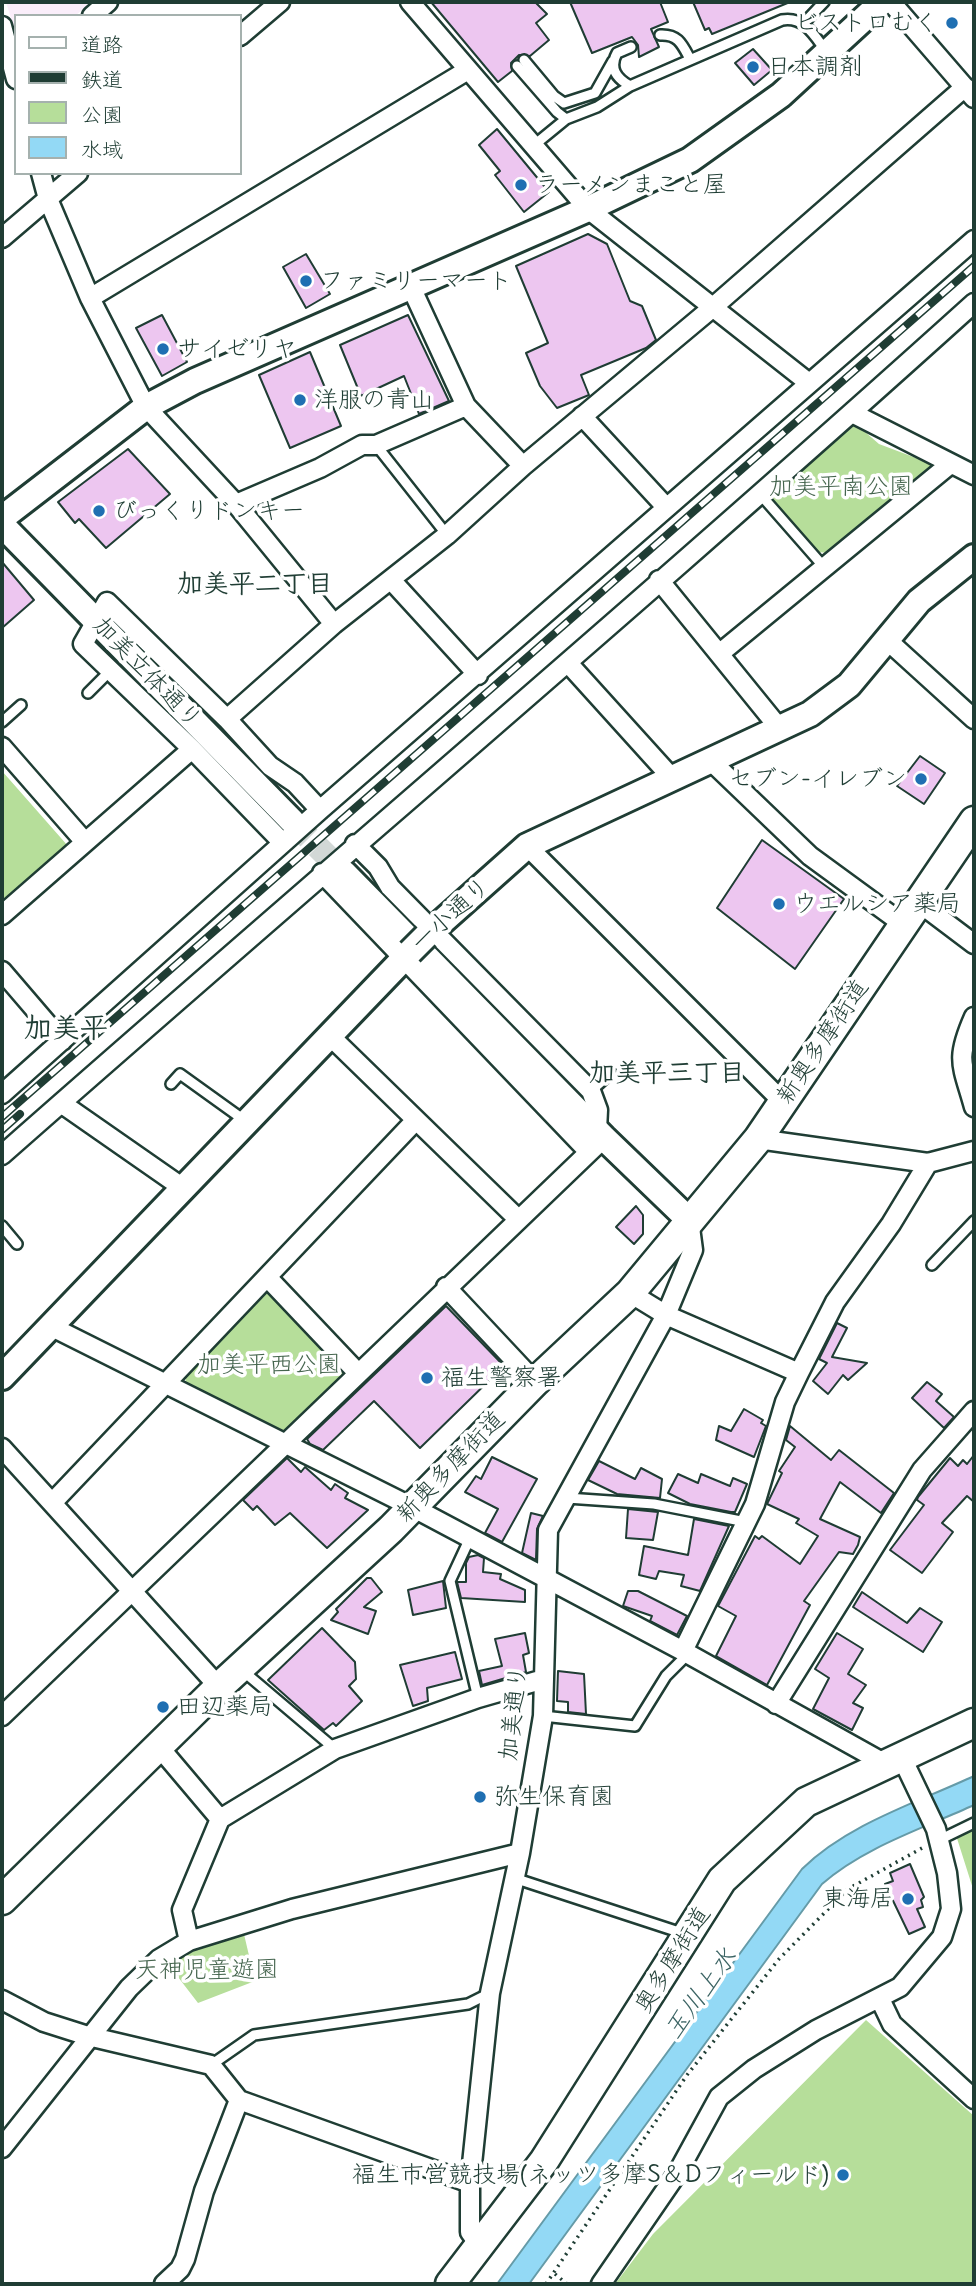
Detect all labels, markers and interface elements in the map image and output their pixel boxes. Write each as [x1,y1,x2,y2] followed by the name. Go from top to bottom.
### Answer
[794,9,938,37] place label: ビストロむく
[14,14,242,175] legend
[944,15,960,31] marker: ビストロむく
[81,31,123,58] text: 道路
[767,53,863,81] place label: 日本調剤
[745,59,761,75] marker: 日本調剤
[81,66,123,93] text: 鉄道
[81,101,123,128] text: 公園
[81,136,123,163] text: 水域
[535,171,727,199] place label: ラーメンまこと屋
[513,177,529,193] marker: ラーメンまこと屋
[320,267,512,295] place label: ファミリーマート
[298,273,314,289] marker: ファミリーマート
[177,335,297,363] place label: サイゼリヤ
[155,341,171,357] marker: サイゼリヤ
[314,386,434,414] place label: 洋服の青山
[292,392,308,408] marker: 洋服の青山
[769,473,913,501] park label: 加美平南公園
[113,497,305,525] place label: びっくりドンキー
[91,503,107,519] marker: びっくりドンキー
[177,569,333,601] district label: 加美平二丁目
[87,611,207,735] street label: 加美立体通り
[729,765,907,793] place label: セブン-イレブン
[913,771,929,787] marker: セブン-イレブン
[406,872,496,958] street label: 一小通り
[793,890,961,918] place label: ウエルシア薬局
[771,896,787,912] marker: ウエルシア薬局
[771,974,875,1110] street label: 新奥多摩街道
[24,1012,108,1046] district label: 加美平
[589,1058,745,1090] district label: 加美平三丁目
[197,1351,341,1379] park label: 加美平西公園
[441,1364,561,1392] place label: 福生警察署
[419,1370,435,1386] marker: 福生警察署
[391,1405,511,1529] street label: 新奥多摩街道
[495,1664,533,1762] street label: 加美通り
[177,1693,273,1721] place label: 田辺薬局
[155,1699,171,1715] marker: 田辺薬局
[494,1783,614,1811] place label: 弥生保育園
[472,1789,488,1805] marker: 弥生保育園
[822,1885,894,1913] place label: 東海居
[900,1891,916,1907] marker: 東海居
[629,1901,717,2019] street label: 奥多摩街道
[658,1943,744,2045] water label: 玉川上水
[135,1956,279,1984] park label: 天神児童遊園
[352,2161,829,2189] place label: 福生市営競技場(ネッツ多摩S＆Dフィールド)
[835,2167,851,2183] marker: 福生市営競技場(ネッツ多摩S＆Dフィールド)

